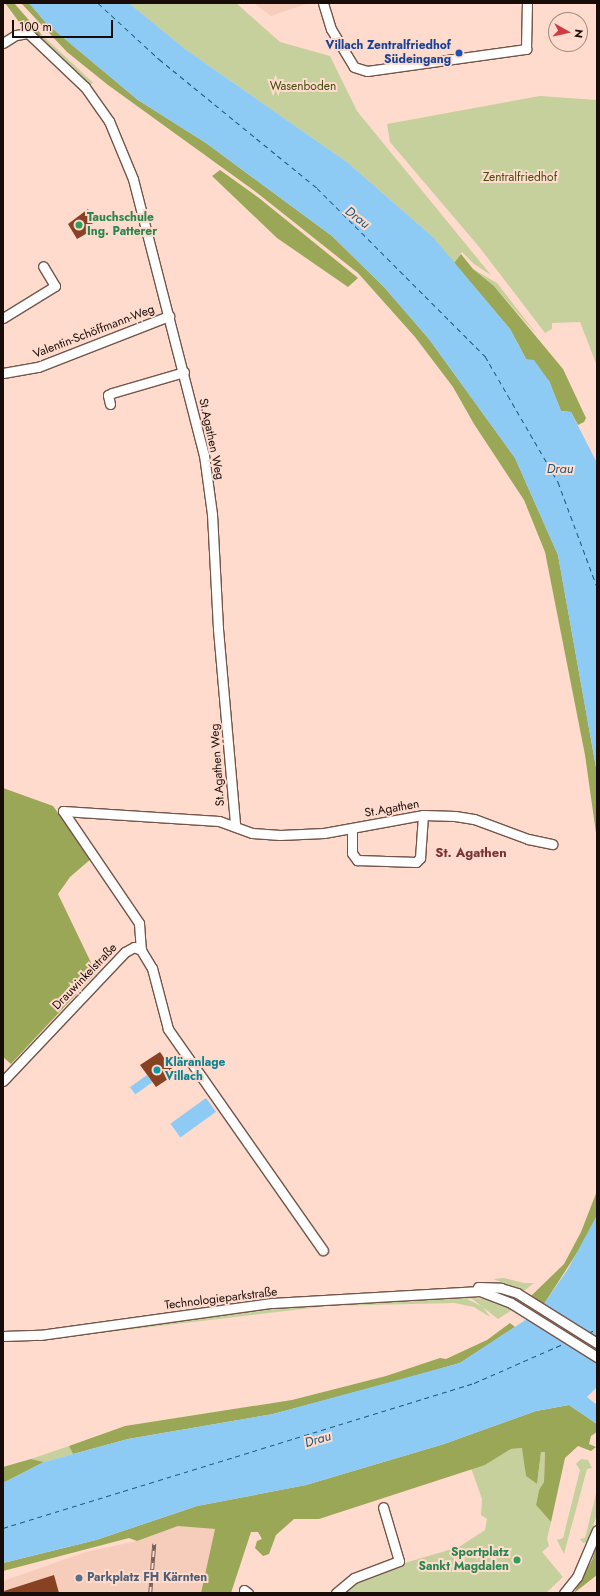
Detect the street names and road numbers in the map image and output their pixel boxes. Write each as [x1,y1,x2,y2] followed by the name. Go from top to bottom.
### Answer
[31,302,157,362] street label: Valentin-Schöffmann-Weg
[195,397,227,481] street label: St.Agathen Weg
[208,723,228,807] street label: St.Agathen Weg
[364,797,420,821] street label: St.Agathen
[50,941,120,1013] street label: Drauwinkelstraße
[164,1285,278,1313] street label: Technologieparkstraße

